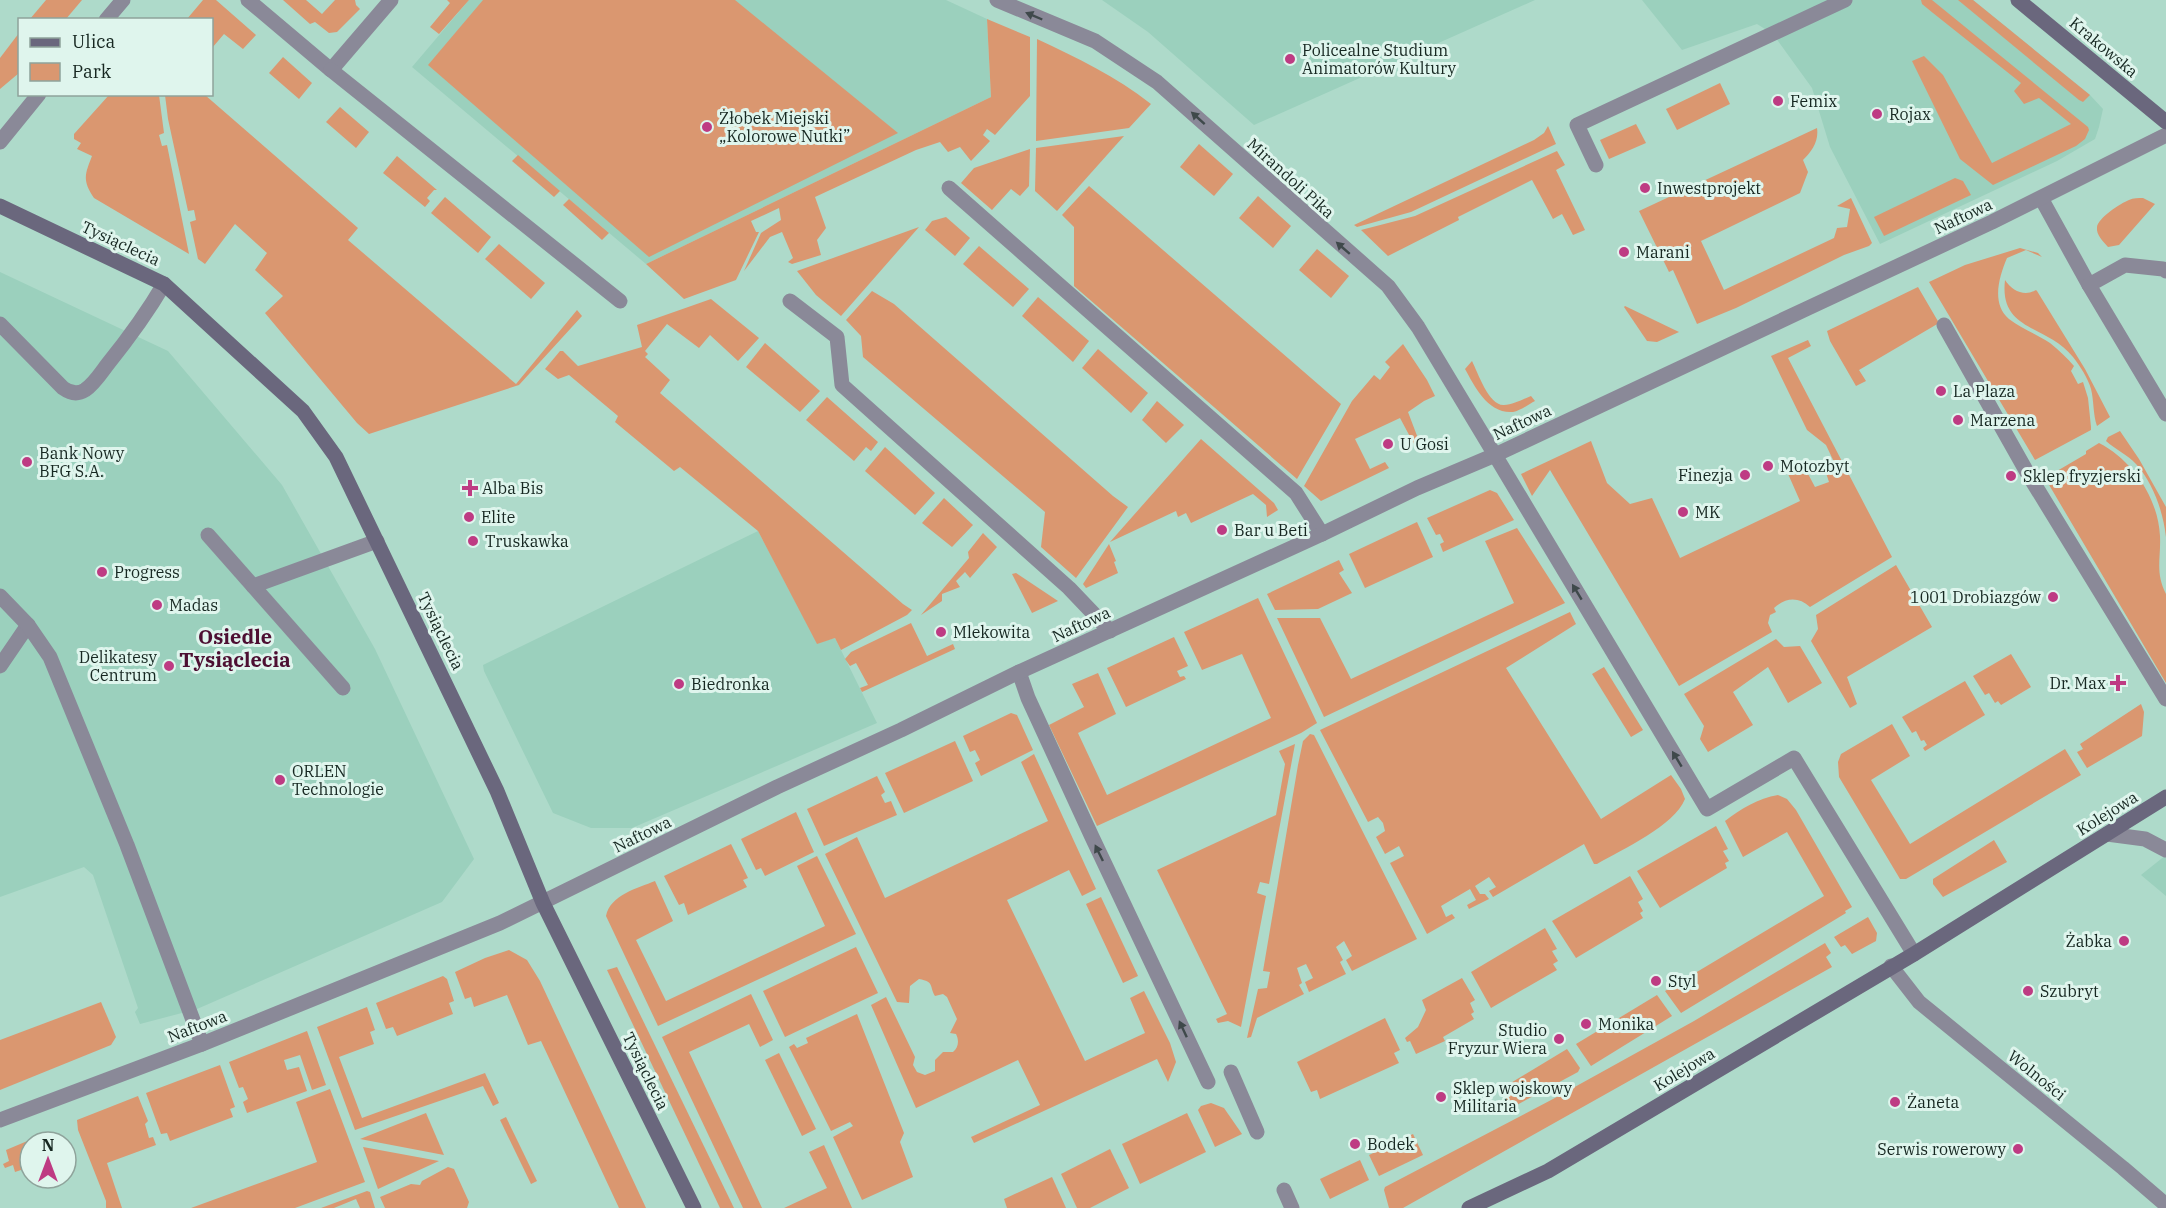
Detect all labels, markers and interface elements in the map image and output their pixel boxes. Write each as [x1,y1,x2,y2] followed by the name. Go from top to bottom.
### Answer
[1025,11,1043,21] one-way arrow
[2066,13,2143,82] street label: Krakowska
[18,18,213,96] legend
[72,30,116,53] text: Ulica
[1302,40,1457,78] place label: Policealne Studium Animatorów Kultury
[1283,52,1297,66] marker: Policealne Studium Animatorów Kultury
[72,60,112,83] text: Park
[1790,91,1837,111] place label: Femix
[1771,94,1785,108] marker: Femix
[1889,104,1931,124] place label: Rojax
[1870,107,1884,121] marker: Rojax
[719,108,850,146] place label: Żłobek Miejski „Kolorowe Nutki”
[1191,112,1206,125] one-way arrow
[700,120,714,134] marker: Żłobek Miejski „Kolorowe Nutki”
[1243,134,1339,223] street label: Mirandoli Pika
[1657,178,1761,198] place label: Inwestprojekt
[1638,181,1652,195] marker: Inwestprojekt
[1931,194,1996,238] street label: Naftowa
[79,216,164,270] street label: Tysiąclecia
[1335,242,1351,255] one-way arrow
[1636,242,1690,262] place label: Marani
[1617,245,1631,259] marker: Marani
[1953,381,2016,401] place label: La Plaza
[1934,384,1948,398] marker: La Plaza
[1490,400,1555,444] street label: Naftowa
[1970,410,2036,430] place label: Marzena
[1951,413,1965,427] marker: Marzena
[1400,434,1449,454] place label: U Gosi
[1381,437,1395,451] marker: U Gosi
[39,443,125,481] place label: Bank Nowy BFG S.A.
[20,455,34,469] marker: Bank Nowy BFG S.A.
[1780,456,1850,476] place label: Motozbyt
[1761,459,1775,473] marker: Motozbyt
[1678,465,1733,485] place label: Finezja
[2023,466,2141,486] place label: Sklep fryzjerski
[1738,468,1752,482] marker: Finezja
[2004,469,2018,483] marker: Sklep fryzjerski
[482,478,543,498] place label: Alba Bis
[463,481,477,495] marker: Alba Bis
[1695,502,1720,522] place label: MK
[1676,505,1690,519] marker: MK
[481,507,515,527] place label: Elite
[462,510,476,524] marker: Elite
[1234,520,1308,540] place label: Bar u Beti
[1215,523,1229,537] marker: Bar u Beti
[485,531,569,551] place label: Truskawka
[466,534,480,548] marker: Truskawka
[114,562,180,582] place label: Progress
[95,565,109,579] marker: Progress
[1571,584,1582,600] one-way arrow
[1910,587,2042,607] place label: 1001 Drobiazgów
[414,589,469,673] street label: Tysiąclecia
[2046,590,2060,604] marker: 1001 Drobiazgów
[169,595,218,615] place label: Madas
[150,598,164,612] marker: Madas
[1049,602,1114,646] street label: Naftowa
[953,622,1030,642] place label: Mlekowita
[179,623,291,673] district label: Osiedle Tysiąclecia
[934,625,948,639] marker: Mlekowita
[79,647,157,685] place label: Delikatesy Centrum
[162,659,176,673] marker: Delikatesy Centrum
[2050,673,2106,693] place label: Dr. Max
[691,674,770,694] place label: Biedronka
[2111,676,2125,690] marker: Dr. Max
[672,677,686,691] marker: Biedronka
[1672,751,1683,767] one-way arrow
[292,761,384,799] place label: ORLEN Technologie
[273,773,287,787] marker: ORLEN Technologie
[2073,786,2141,840] street label: Kolejowa
[610,811,675,857] street label: Naftowa
[1095,844,1104,861] one-way arrow
[2066,931,2112,951] place label: Żabka
[2117,934,2131,948] marker: Żabka
[1668,971,1697,991] place label: Styl
[1649,974,1663,988] marker: Styl
[2040,981,2099,1001] place label: Szubryt
[2021,984,2035,998] marker: Szubryt
[164,1005,230,1046] street label: Naftowa
[1598,1014,1655,1034] place label: Monika
[1579,1017,1593,1031] marker: Monika
[1448,1020,1547,1058] place label: Studio Fryzur Wiera
[1178,1021,1187,1038] one-way arrow
[619,1029,674,1113] street label: Tysiąclecia
[1552,1032,1566,1046] marker: Studio Fryzur Wiera
[1650,1043,1719,1095] street label: Kolejowa
[2004,1046,2070,1104] street label: Wolności
[1453,1078,1572,1116] place label: Sklep wojskowy Militaria
[1434,1090,1448,1104] marker: Sklep wojskowy Militaria
[1907,1092,1959,1112] place label: Żaneta
[1888,1095,1902,1109] marker: Żaneta
[18,1130,78,1190] north arrow
[1367,1134,1415,1154] place label: Bodek
[42,1135,54,1155] text: N
[1348,1137,1362,1151] marker: Bodek
[1877,1139,2006,1159] place label: Serwis rowerowy
[2011,1142,2025,1156] marker: Serwis rowerowy

